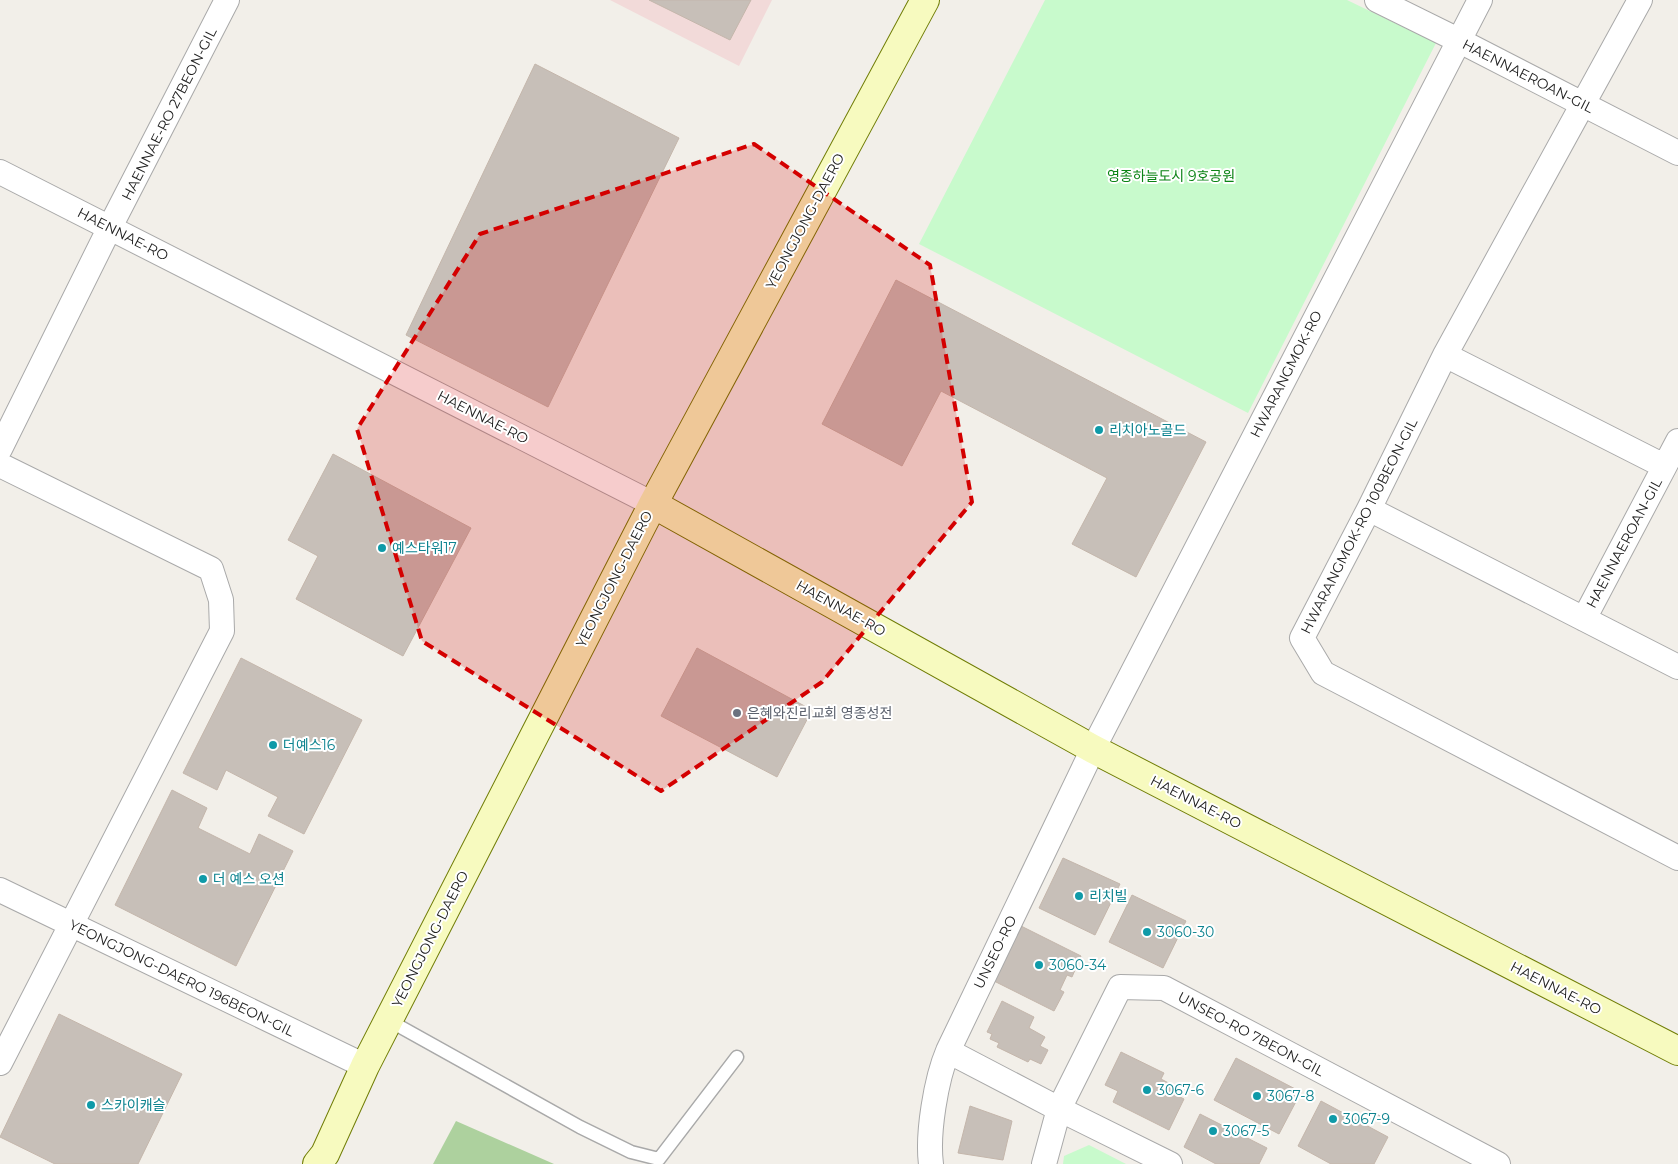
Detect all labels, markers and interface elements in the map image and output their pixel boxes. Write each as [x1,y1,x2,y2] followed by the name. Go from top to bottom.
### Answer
[118,24,221,203] street label: HAENNAE-RO 27BEON-GIL
[1459,35,1597,117] street label: HAENNAEROAN-GIL
[762,150,849,292] street label: YEONGJONG-DAERO
[1107,167,1235,185] park label: 영종하늘도시 9호공원
[74,203,172,265] street label: HAENNAE-RO
[1246,307,1326,441] street label: HWARANGMOK-RO
[434,386,532,448] street label: HAENNAE-RO
[1297,415,1422,637] street label: HWARANGMOK-RO 100BEON-GIL
[1109,421,1186,439] place label: 리치아노골드
[1093,424,1105,436] marker: 리치아노골드
[1582,474,1666,611] street label: HAENNAEROAN-GIL
[572,507,656,650] street label: YEONGJONG-DAERO
[392,539,457,557] place label: 예스타워17
[376,542,388,554] marker: 예스타워17
[793,576,889,640] street label: HAENNAE-RO
[747,704,892,722] place label: 은혜와진리교회 영종성전
[731,707,743,719] marker: 은혜와진리교회 영종성전
[283,736,336,754] place label: 더예스16
[267,739,279,751] marker: 더예스16
[1147,771,1245,833] street label: HAENNAE-RO
[388,867,472,1010] street label: YEONGJONG-DAERO
[213,870,285,888] place label: 더 예스 오션
[197,873,209,885] marker: 더 예스 오션
[1089,887,1128,905] place label: 리치빌
[1073,890,1085,902] marker: 리치빌
[969,912,1021,992] street label: UNSEO-RO
[66,915,298,1041] street label: YEONGJONG-DAERO 196BEON-GIL
[1157,923,1214,941] place label: 3060-30
[1141,926,1153,938] marker: 3060-30
[1049,956,1107,974] place label: 3060-34
[1507,957,1605,1019] street label: HAENNAE-RO
[1033,959,1045,971] marker: 3060-34
[1175,988,1328,1081] street label: UNSEO-RO 7BEON-GIL
[1157,1081,1205,1099] place label: 3067-6
[1141,1084,1153,1096] marker: 3067-6
[1267,1087,1314,1105] place label: 3067-8
[1251,1090,1263,1102] marker: 3067-8
[101,1096,166,1114] place label: 스카이캐슬
[85,1099,97,1111] marker: 스카이캐슬
[1343,1110,1390,1128] place label: 3067-9
[1327,1113,1339,1125] marker: 3067-9
[1223,1122,1269,1140] place label: 3067-5
[1207,1125,1219,1137] marker: 3067-5

